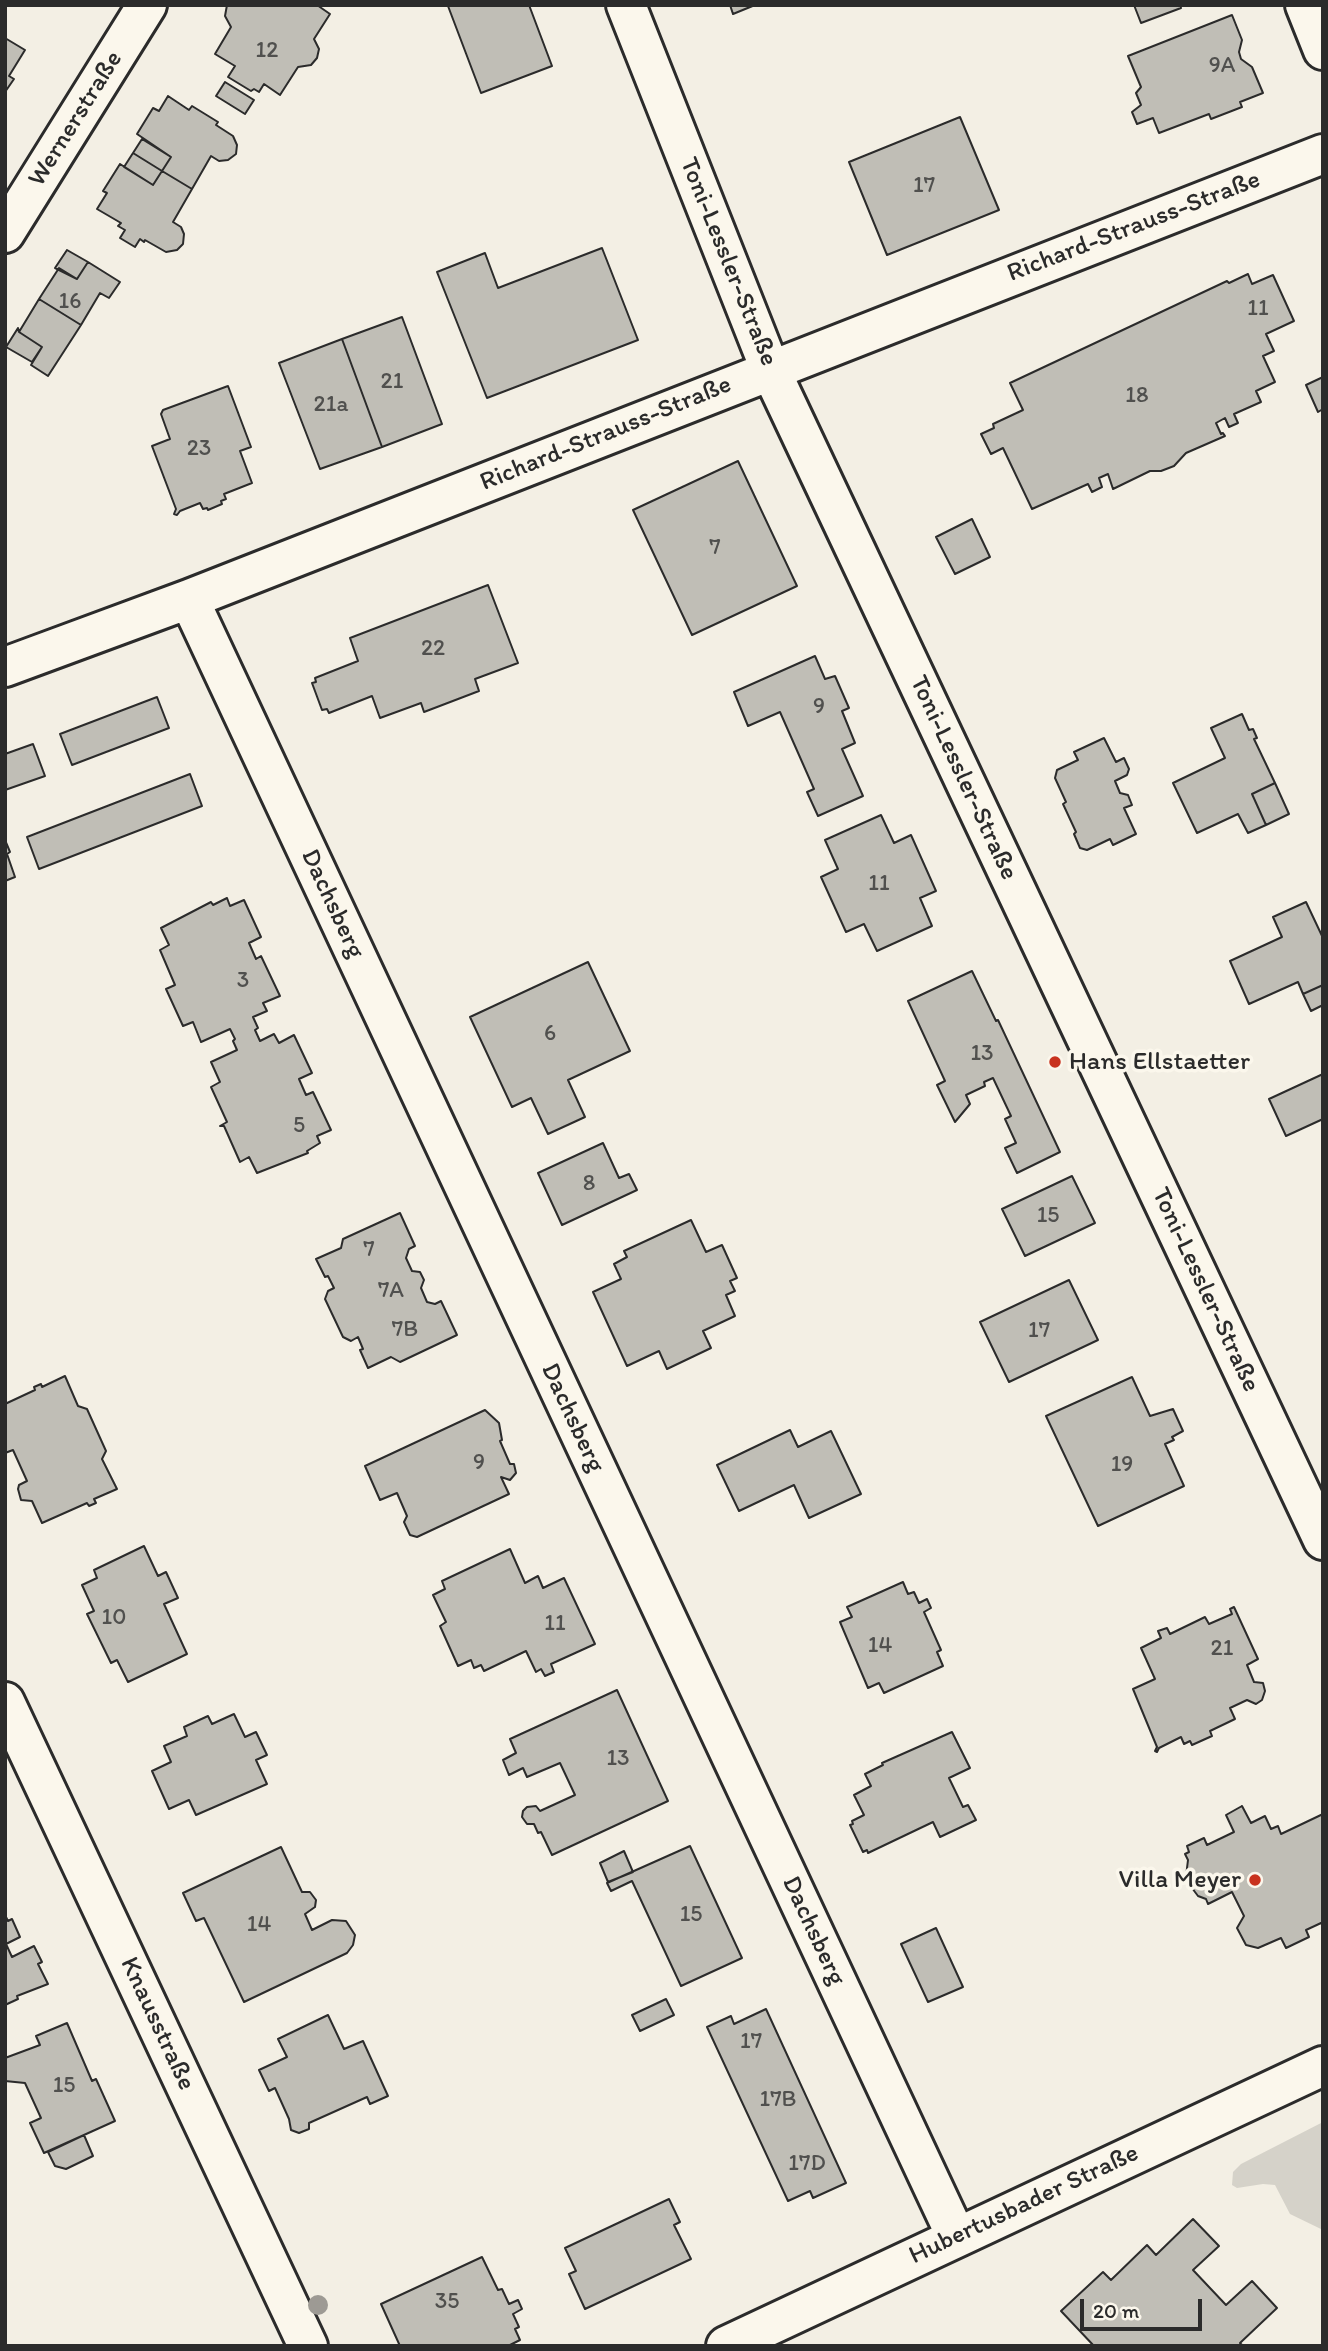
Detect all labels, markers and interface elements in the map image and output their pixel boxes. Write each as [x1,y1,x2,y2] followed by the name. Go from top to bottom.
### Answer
[256,37,278,65] house number: 12
[22,45,130,193] street label: Wernerstraße
[1209,52,1235,80] house number: 9A
[672,153,784,371] street label: Toni-Lessler-Straße
[1003,164,1265,290] street label: Richard-Strauss-Straße
[913,172,935,200] house number: 17
[59,288,81,316] house number: 16
[1247,295,1269,323] house number: 11
[381,368,403,396] house number: 21
[476,369,736,499] street label: Richard-Strauss-Straße
[1125,382,1149,410] house number: 18
[314,391,348,419] house number: 21a
[187,435,211,463] house number: 23
[709,534,721,562] house number: 7
[421,635,445,663] house number: 22
[902,671,1024,885] street label: Toni-Lessler-Straße
[813,693,825,721] house number: 9
[293,844,371,964] street label: Dachsberg
[868,870,890,898] house number: 11
[237,967,249,995] house number: 3
[544,1020,556,1048] house number: 6
[970,1040,994,1068] house number: 13
[1069,1046,1250,1078] place label: Hans Ellstaetter
[1047,1054,1063,1070] marker: Hans Ellstaetter
[293,1112,305,1140] house number: 5
[583,1170,595,1198] house number: 8
[1144,1183,1266,1397] street label: Toni-Lessler-Straße
[1037,1202,1059,1230] house number: 15
[363,1236,375,1264] house number: 7
[378,1277,404,1305] house number: 7A
[392,1316,418,1344] house number: 7B
[1028,1317,1050,1345] house number: 17
[533,1358,611,1478] street label: Dachsberg
[473,1449,485,1477] house number: 9
[1111,1451,1133,1479] house number: 19
[102,1604,126,1632] house number: 10
[544,1610,566,1638] house number: 11
[868,1632,892,1660] house number: 14
[1211,1635,1233,1663] house number: 21
[606,1745,630,1773] house number: 13
[1118,1864,1241,1896] place label: Villa Meyer
[774,1871,852,1991] street label: Dachsberg
[1247,1872,1263,1888] marker: Villa Meyer
[680,1901,702,1929] house number: 15
[247,1911,271,1939] house number: 14
[113,1952,201,2096] street label: Knausstraße
[740,2028,762,2056] house number: 17
[53,2072,75,2100] house number: 15
[760,2086,796,2114] house number: 17B
[904,2138,1144,2272] street label: Hubertusbader Straße
[788,2150,826,2178] house number: 17D
[1083,2284,1206,2328] scale bar
[435,2288,459,2316] house number: 35
[1093,2298,1139,2323] text: 20 m

